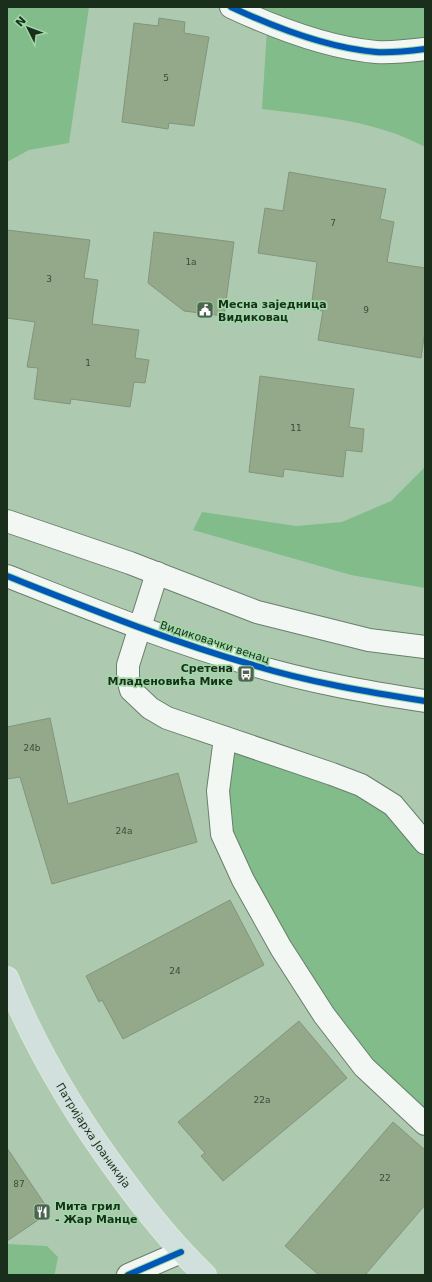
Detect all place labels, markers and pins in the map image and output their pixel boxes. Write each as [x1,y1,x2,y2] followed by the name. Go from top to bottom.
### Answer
[218,298,327,324] place label: Месна заједница Видиковац
[195,300,215,320] public building icon: Месна заједница Видиковац
[107,662,233,688] place label: Сретена Младеновића Мике
[236,664,256,684] bus stop icon: Сретена Младеновића Мике
[55,1200,138,1226] place label: Мита грил - Жар Манце
[32,1202,52,1222] restaurant icon: Мита грил - Жар Манце

